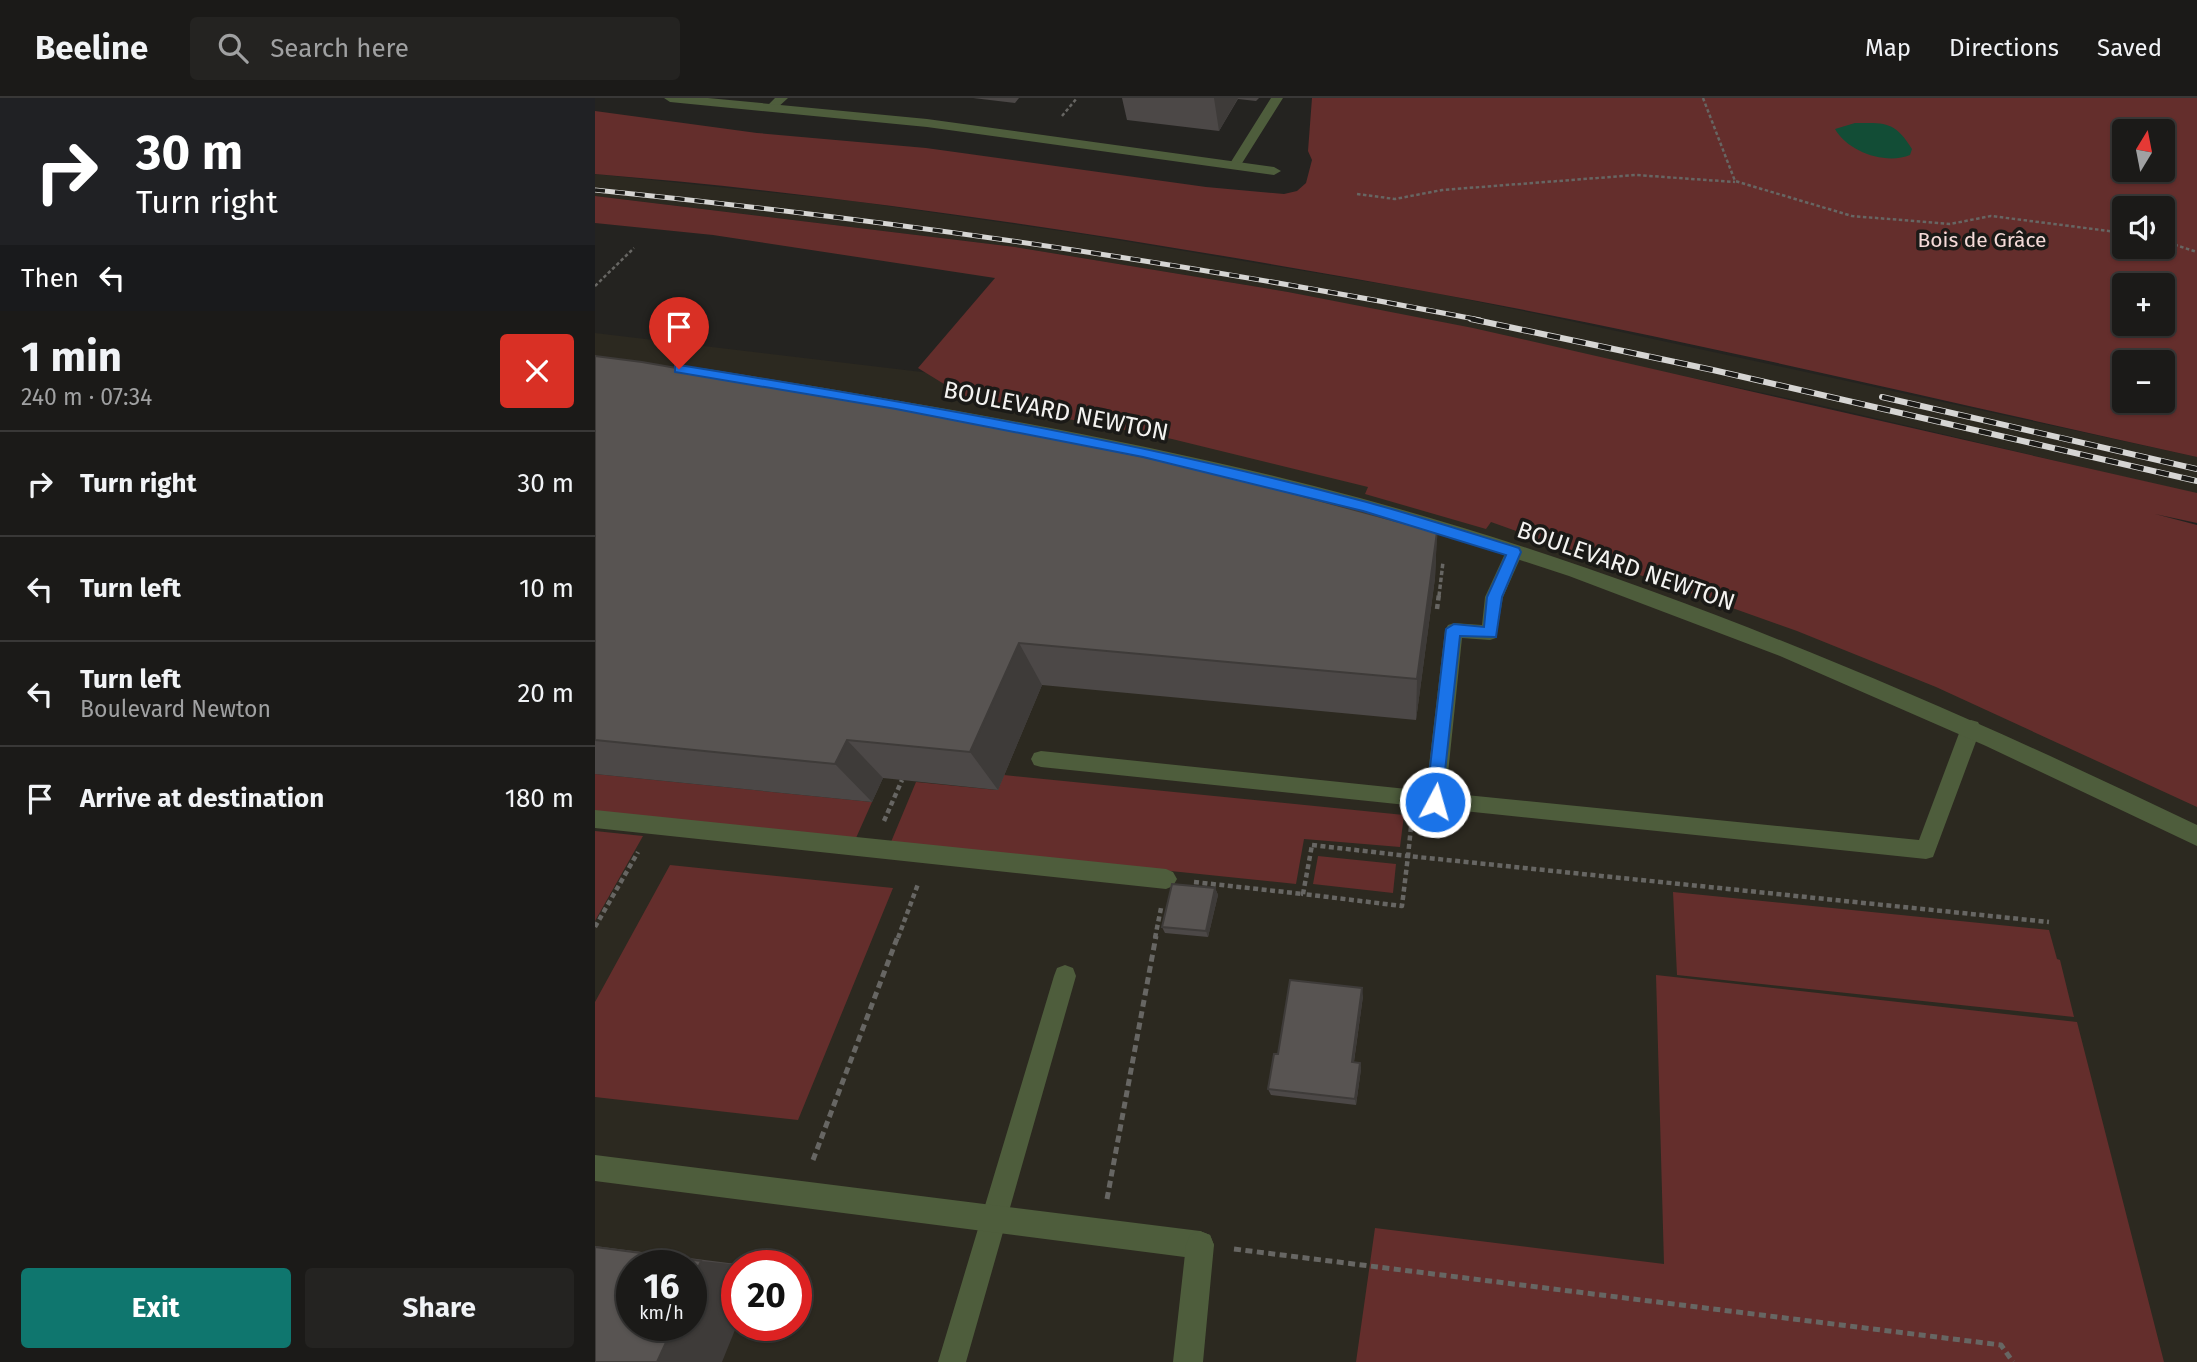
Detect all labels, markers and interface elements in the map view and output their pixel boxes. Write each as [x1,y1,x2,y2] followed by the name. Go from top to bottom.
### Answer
[190,17,680,80] search box
[35,28,148,68] text: Beeline
[214,29,252,67] icon: search
[270,33,409,64] text: Search here
[1865,34,1911,62] text: Map
[1949,34,2059,62] text: Directions
[2097,34,2162,62] text: Saved
[2112,119,2175,182] north arrow
[2112,119,2175,413] map controls
[136,123,243,182] text: 30 m
[21,126,112,217] icon: right
[136,183,278,221] text: Turn right
[2112,196,2175,259] button: sound
[1917,227,2047,253] park label: Bois de Grâce
[93,259,131,297] icon: left
[21,263,79,294] text: Then
[2112,273,2175,336] button: +
[649,297,709,369] pin
[660,308,698,346] icon: arrive
[21,332,122,382] text: 1 min
[500,334,574,408] button: close
[2112,350,2175,413] button: −
[941,375,1171,447] street label: BOULEVARD NEWTON
[21,383,152,411] text: 240 m · 07:34
[21,465,59,503] icon: right
[80,468,197,499] text: Turn right
[517,468,574,499] text: 30 m
[1513,516,1739,616] street label: BOULEVARD NEWTON
[21,570,59,608] icon: left
[80,573,181,604] text: Turn left
[519,573,574,604] text: 10 m
[80,664,181,695] text: Turn left
[21,675,59,713] icon: left
[517,678,574,709] text: 20 m
[80,695,271,723] text: Boulevard Newton
[1398,765,1472,839] position arrow
[21,780,59,818] icon: arrive
[80,783,324,814] text: Arrive at destination
[505,783,574,814] text: 180 m
[721,1250,812,1341] speed limit sign: 20
[644,1265,679,1307] text: 16
[21,1268,291,1348] button: Exit
[305,1268,574,1348] button: Share
[639,1302,684,1324] text: km/h

